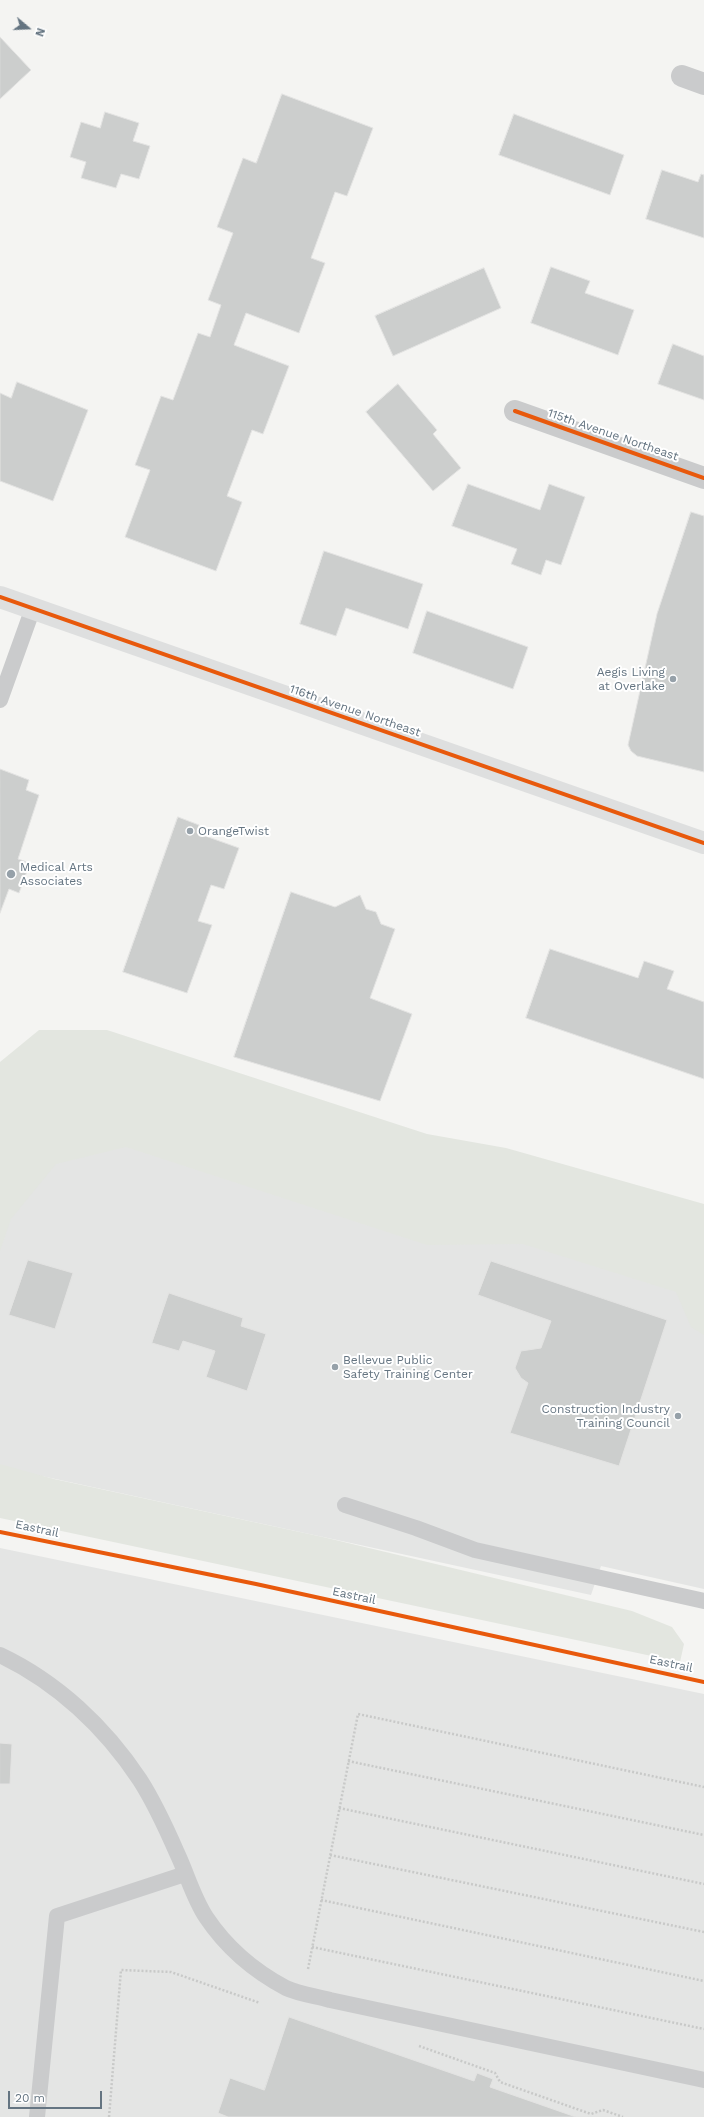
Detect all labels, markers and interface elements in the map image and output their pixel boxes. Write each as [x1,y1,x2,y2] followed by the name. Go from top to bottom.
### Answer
[8,8,48,48] north arrow
[32,26,47,38] text: N
[546,406,680,464] street label: 115th Avenue Northeast
[597,665,665,693] place label: Aegis Living at Overlake
[668,674,678,684] marker: Aegis Living at Overlake
[288,682,422,740] street label: 116th Avenue Northeast
[198,824,269,838] place label: OrangeTwist
[185,826,195,836] marker: OrangeTwist
[20,860,93,888] place label: Medical Arts Associates
[5,868,17,880] marker: Medical Arts Associates
[343,1353,473,1381] place label: Bellevue Public Safety Training Center
[330,1362,340,1372] marker: Bellevue Public Safety Training Center
[542,1402,670,1430] place label: Construction Industry Training Council
[673,1411,683,1421] marker: Construction Industry Training Council
[14,1517,60,1541] street label: Eastrail
[331,1584,377,1608] street label: Eastrail
[648,1652,694,1676] street label: Eastrail
[10,2083,104,2109] scale bar
[15,2091,45,2105] text: 20 m

